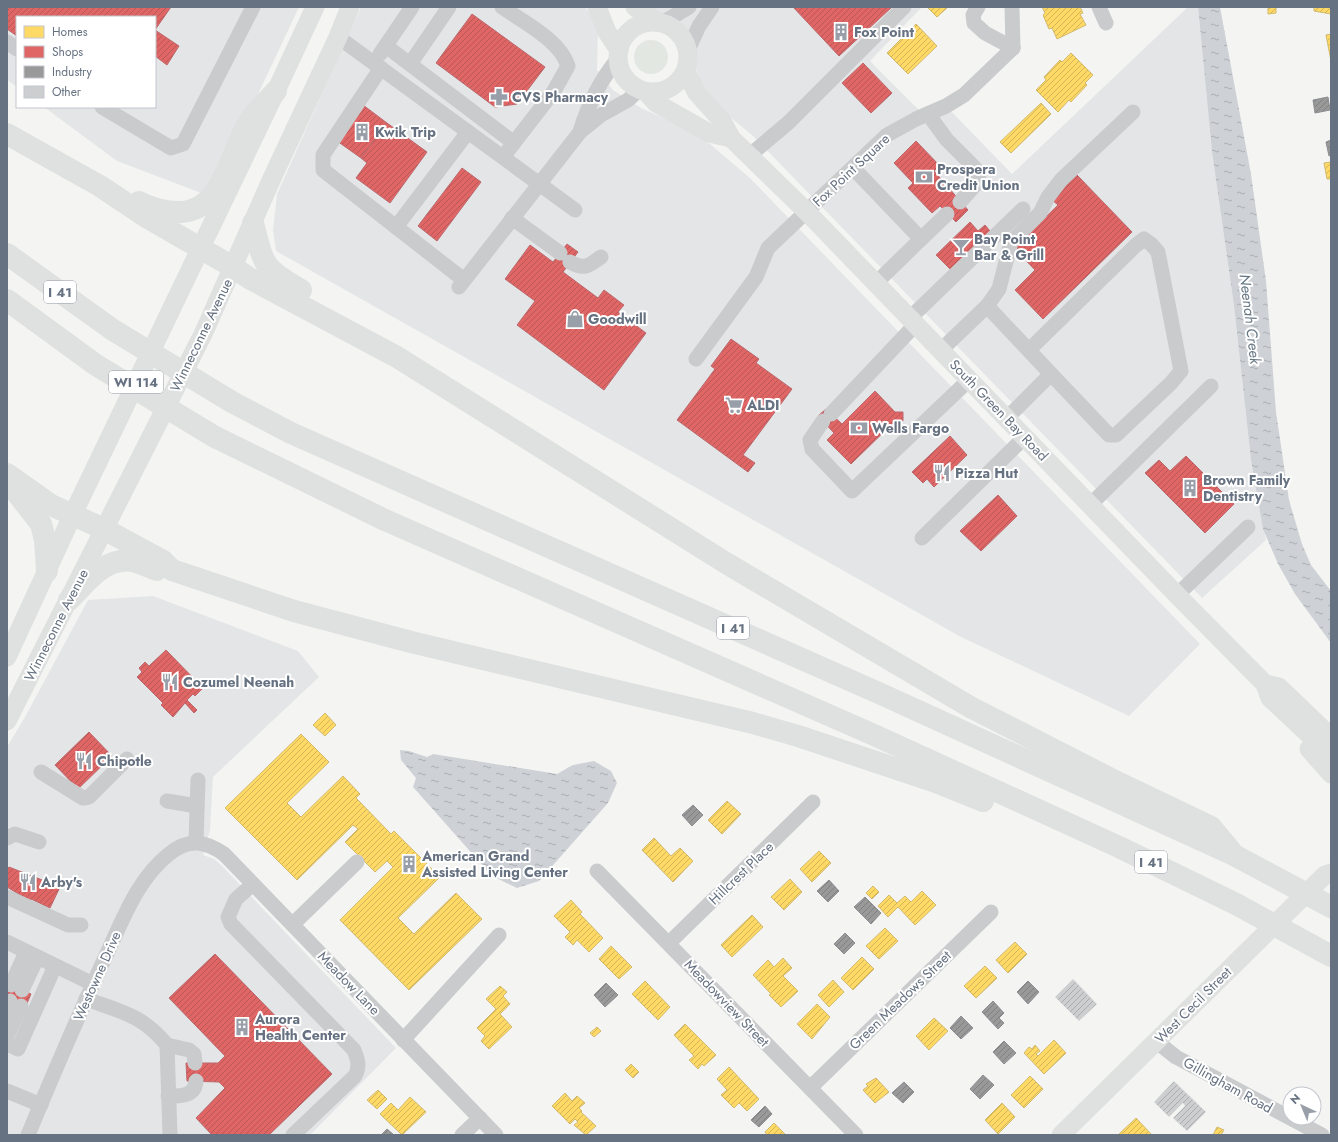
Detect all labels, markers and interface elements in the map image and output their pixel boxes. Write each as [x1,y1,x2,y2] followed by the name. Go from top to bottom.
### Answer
[16,16,156,108] legend
[831,22,851,42] building icon: Fox Point
[854,22,914,42] place label: Fox Point
[52,23,88,41] text: Homes
[52,43,83,61] text: Shops
[52,63,93,81] text: Industry
[52,83,82,101] text: Other
[489,87,509,107] pharmacy icon: CVS Pharmacy
[512,87,609,107] place label: CVS Pharmacy
[352,122,372,142] building icon: Kwik Trip
[375,122,436,142] place label: Kwik Trip
[808,129,894,211] street label: Fox Point Square
[937,159,1020,195] place label: Prospera Credit Union
[914,167,934,187] bank icon: Prospera Credit Union
[974,229,1044,265] place label: Bay Point Bar & Grill
[951,237,971,257] bar icon: Bay Point Bar & Grill
[1234,273,1267,366] water label: Neenah Creek
[165,275,237,395] street label: Winneconne Avenue
[44,281,76,303] road number: I 41
[565,309,585,329] shop icon: Goodwill
[588,309,647,329] place label: Goodwill
[945,355,1053,465] street label: South Green Bay Road
[109,371,163,393] road number: WI 114
[724,395,744,415] supermarket icon: ALDI
[746,395,779,415] place label: ALDI
[849,418,869,438] bank icon: Wells Fargo
[872,418,949,438] place label: Wells Fargo
[932,463,952,483] restaurant icon: Pizza Hut
[955,463,1018,483] place label: Pizza Hut
[1203,470,1291,506] place label: Brown Family Dentistry
[1180,478,1200,498] building icon: Brown Family Dentistry
[19,565,93,685] street label: Winneconne Avenue
[717,617,749,639] road number: I 41
[160,672,180,692] restaurant icon: Cozumel Neenah
[183,672,294,692] place label: Cozumel Neenah
[74,751,94,771] restaurant icon: Chipotle
[97,751,152,771] place label: Chipotle
[704,837,778,909] street label: Hillcrest Place
[421,846,568,882] place label: American Grand Assisted Living Center
[1135,851,1167,873] road number: I 41
[399,854,419,874] building icon: American Grand Assisted Living Center
[18,872,38,892] restaurant icon: Arby's
[40,872,83,892] place label: Arby's
[68,928,126,1024] street label: Westowne Drive
[845,946,956,1054] street label: Green Meadows Street
[313,947,385,1019] street label: Meadow Lane
[680,955,774,1052] street label: Meadowview Street
[1150,962,1236,1048] street label: West Cecil Street
[254,1009,346,1045] place label: Aurora Health Center
[232,1017,252,1037] building icon: Aurora Health Center
[1180,1052,1276,1118] street label: Gillingham Road
[1282,1086,1322,1126] north arrow
[1286,1090,1304,1108] text: N

